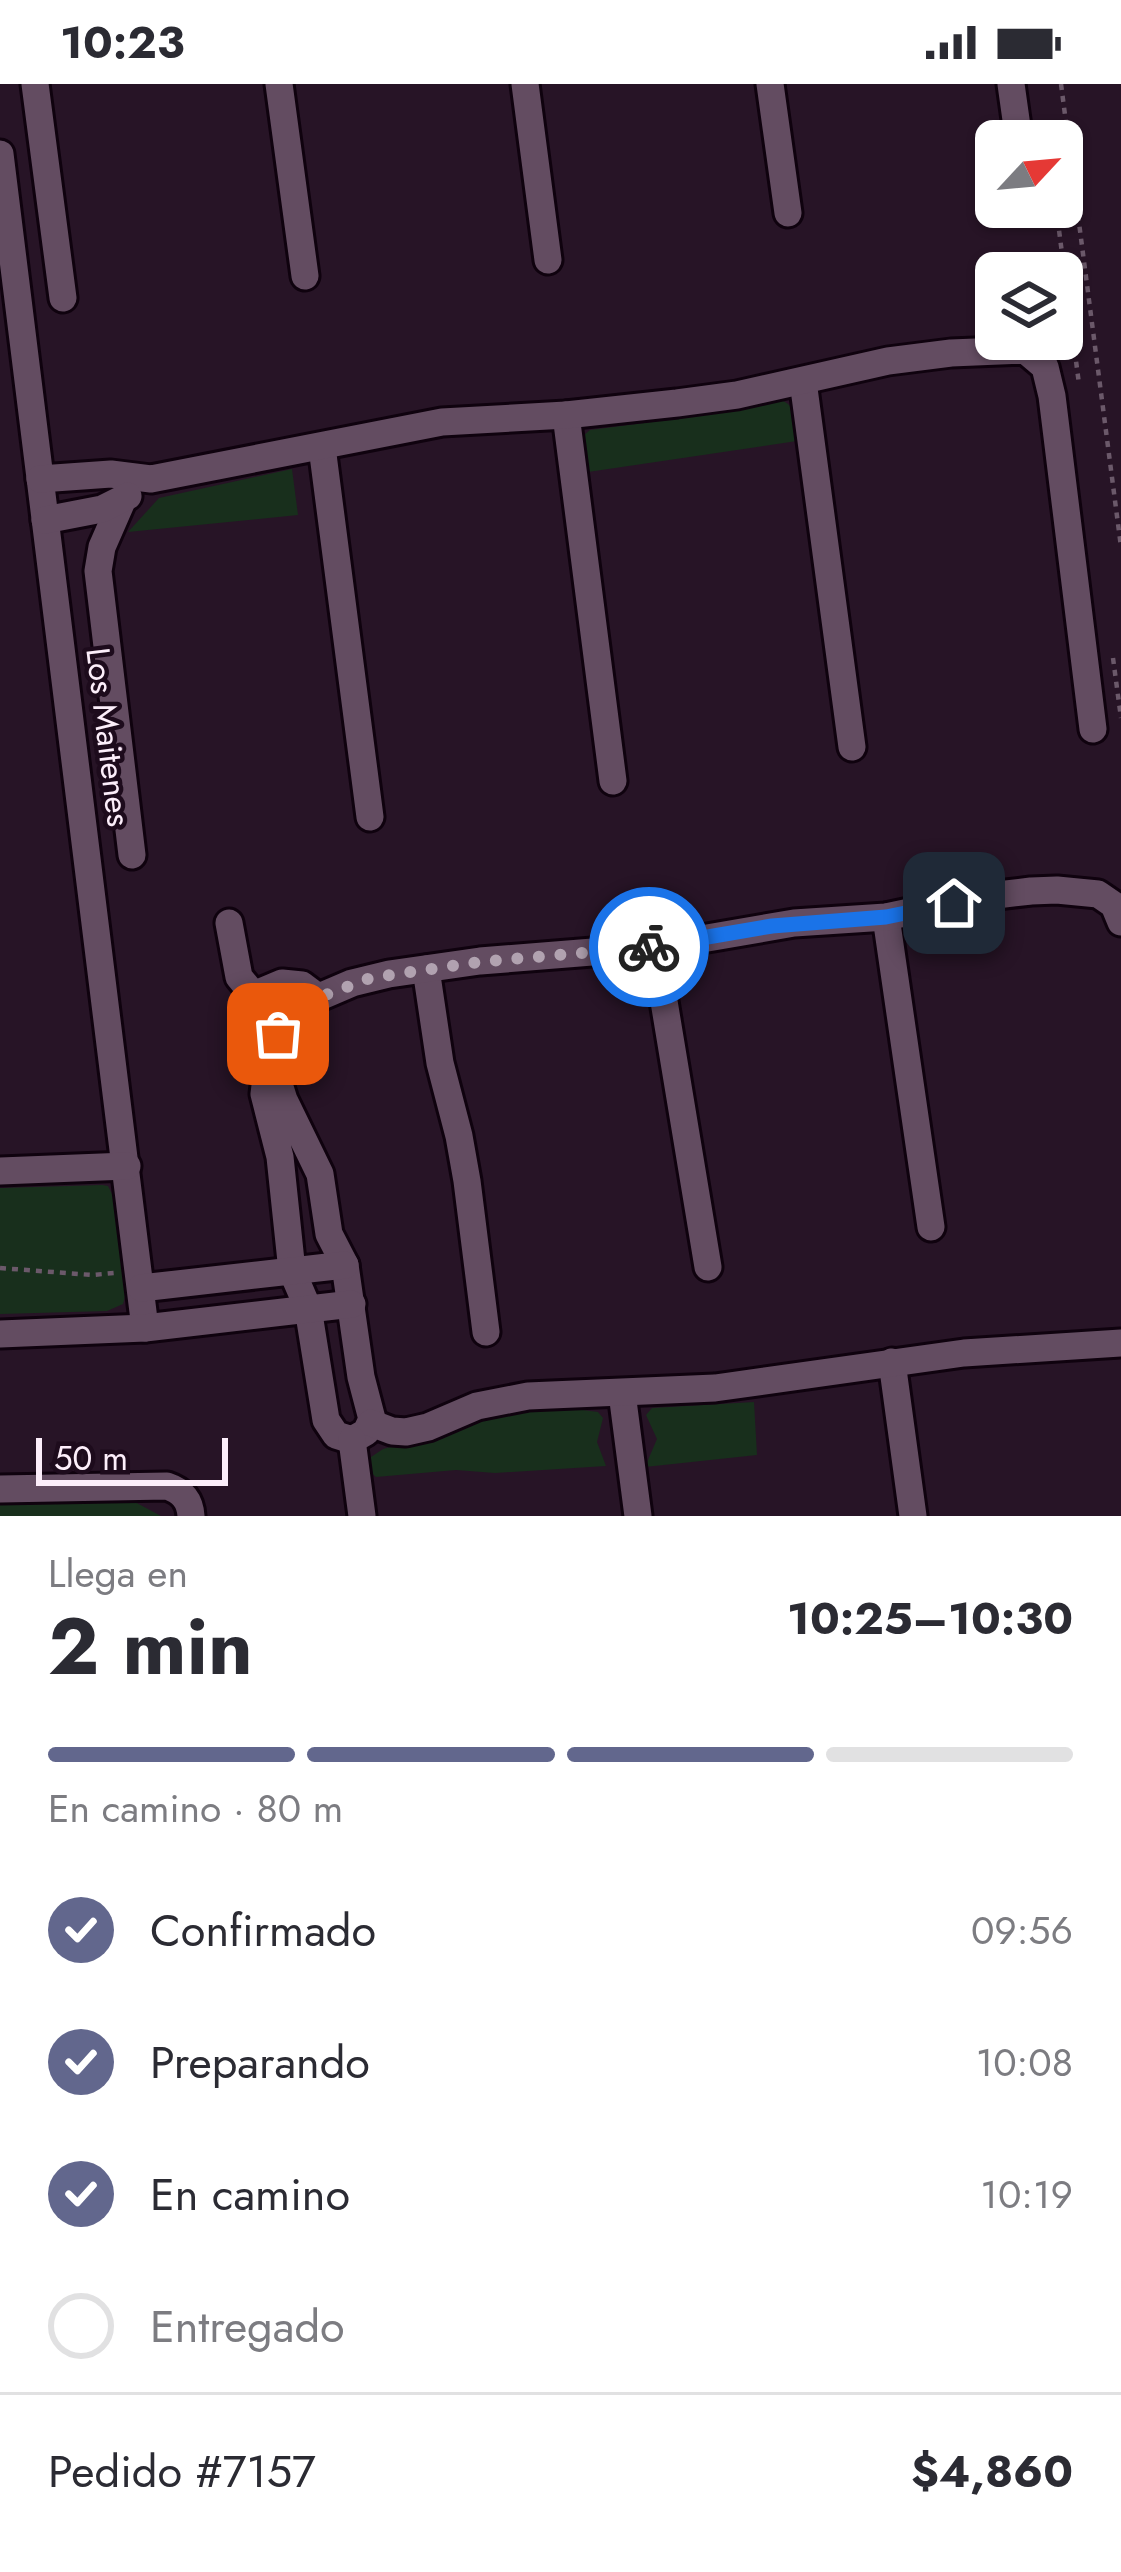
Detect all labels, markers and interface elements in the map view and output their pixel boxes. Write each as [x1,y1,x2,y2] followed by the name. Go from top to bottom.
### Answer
[60,10,185,75] text: 10:23
[975,120,1083,228] north arrow
[975,120,1083,360] map controls
[975,252,1083,360] button: layers
[74,645,143,829] street label: Los Maitenes
[903,852,1005,954] pin
[921,870,987,936] icon: home
[589,887,709,1007] courier
[616,914,682,980] icon: bike
[227,983,329,1085] pin
[245,1001,311,1067] icon: bag
[36,1432,228,1485] scale bar
[54,1435,128,1482] text: 50 m
[48,1545,188,1602] text: Llega en
[787,1586,1073,1651] text: 10:25–10:30
[48,1591,253,1703] text: 2 min
[48,1780,343,1837] text: En camino · 80 m
[48,1897,114,1963] icon: check
[150,1898,376,1963] text: Confirmado
[971,1902,1073,1959] text: 09:56
[48,2029,114,2095] icon: check
[150,2030,370,2095] text: Preparando
[976,2034,1073,2091] text: 10:08
[48,2161,114,2227] icon: check
[150,2162,350,2227] text: En camino
[980,2166,1073,2223] text: 10:19
[150,2294,345,2359] text: Entregado
[48,2439,316,2504] text: Pedido #7157
[911,2439,1073,2504] text: $4,860

